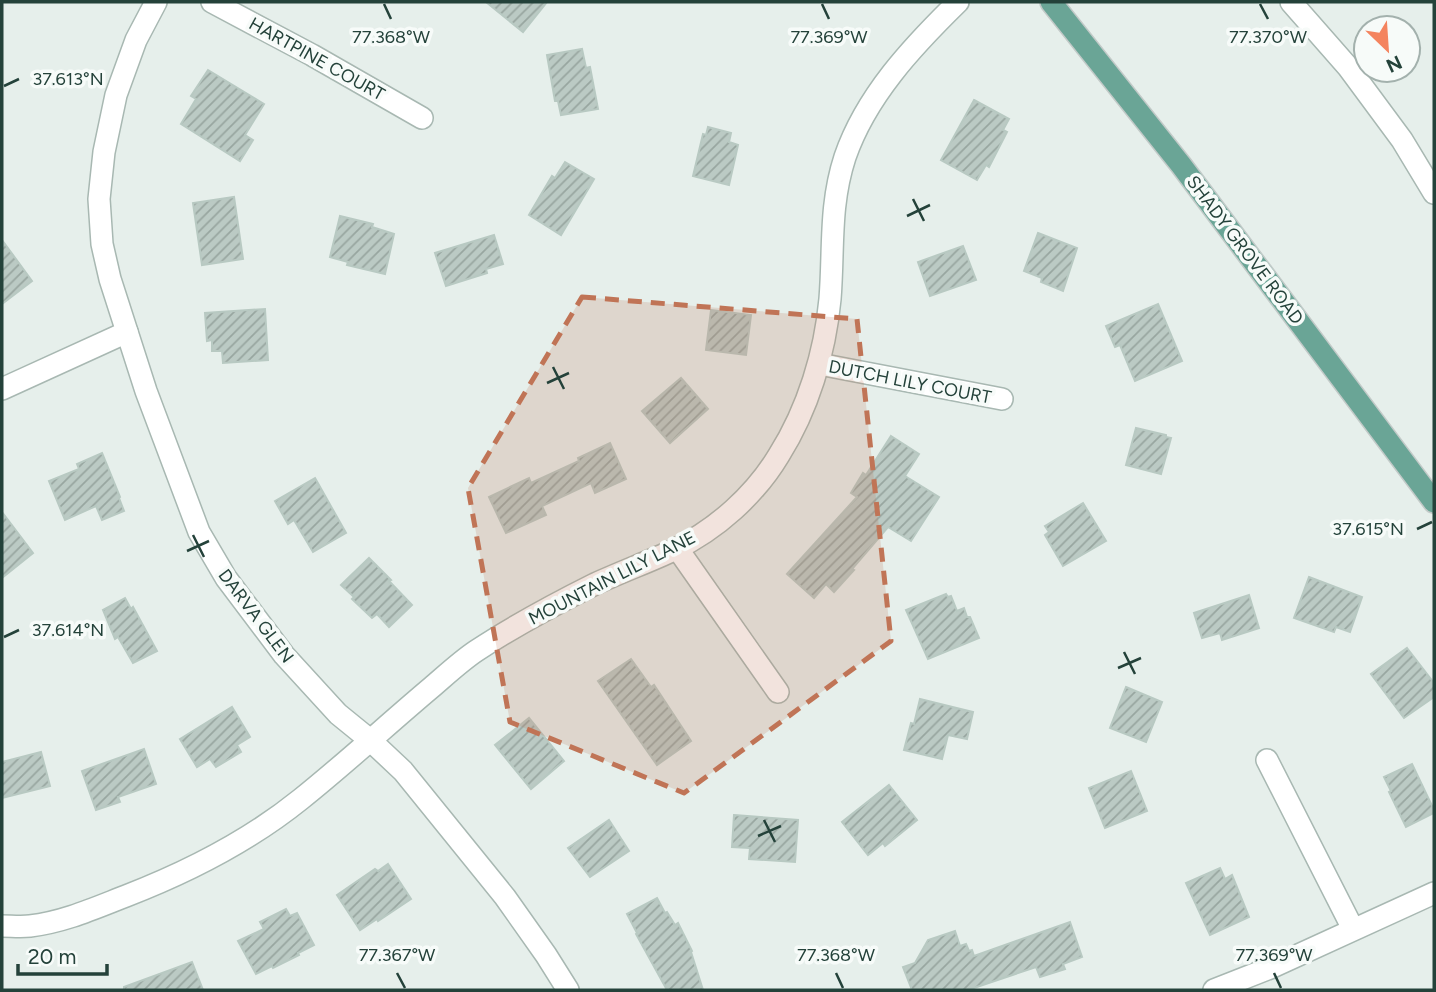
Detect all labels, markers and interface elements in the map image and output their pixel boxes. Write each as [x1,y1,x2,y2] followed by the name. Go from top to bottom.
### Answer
[245,13,389,105] street label: HARTPINE COURT
[1352,14,1422,84] north arrow
[352,26,431,48] text: 77.368°W
[790,26,868,48] text: 77.369°W
[1229,26,1308,48] text: 77.370°W
[1382,50,1405,77] text: N
[32,68,104,90] text: 37.613°N
[1182,171,1308,329] street label: SHADY GROVE ROAD
[827,355,993,409] street label: DUTCH LILY COURT
[1332,518,1404,540] text: 37.615°N
[525,526,699,630] street label: MOUNTAIN LILY LANE
[214,565,298,667] street label: DARVA GLEN
[32,619,104,641] text: 37.614°N
[18,932,107,976] scale bar
[28,944,76,969] text: 20 m
[359,944,436,966] text: 77.367°W
[797,944,876,966] text: 77.368°W
[1235,944,1313,966] text: 77.369°W

